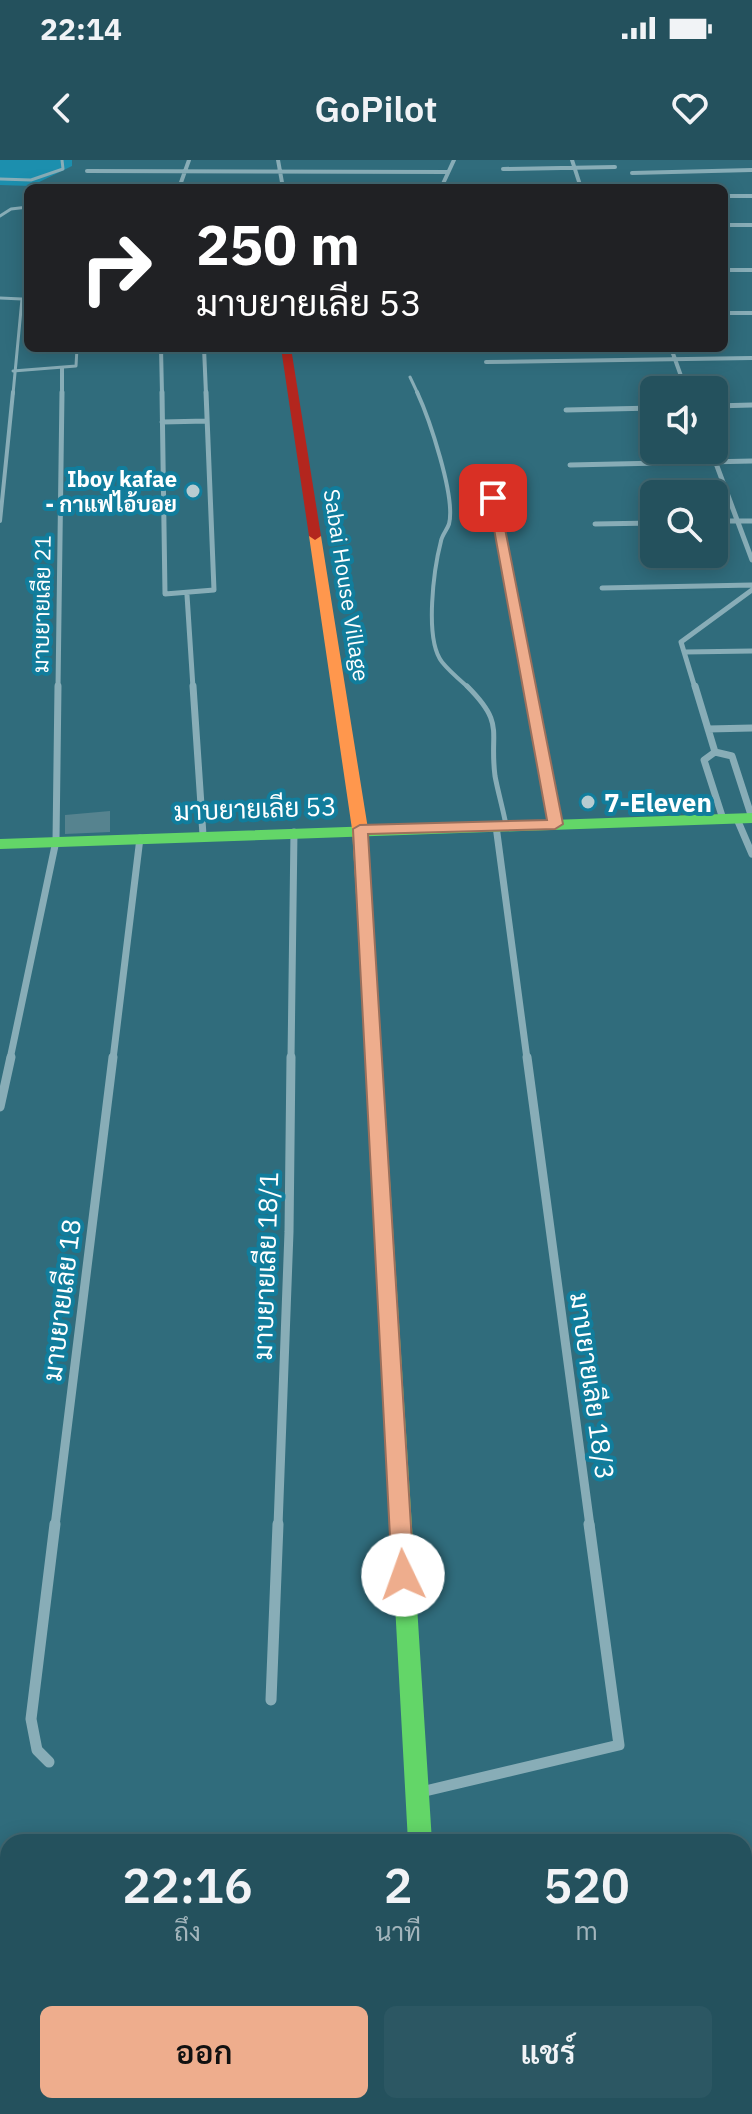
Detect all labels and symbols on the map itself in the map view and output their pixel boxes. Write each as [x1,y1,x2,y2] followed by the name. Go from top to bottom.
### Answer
[45,464,177,518] place label: Iboy kafae - กาแฟไอ้บอย
[459,464,527,532] pin
[184,482,202,500] marker: Iboy kafae - กาแฟไอ้บอย
[317,487,377,683] street label: Sabai House Village
[25,535,57,673] street label: มาบยายเลีย 21
[604,785,712,819] place label: 7-Eleven
[173,788,337,828] street label: มาบยายเลีย 53
[579,793,597,811] marker: 7-Eleven
[245,1171,285,1361] street label: มาบยายเลีย 18/1
[34,1217,88,1383] street label: มาบยายเลีย 18
[563,1290,623,1482] street label: มาบยายเลีย 18/3
[361,1533,445,1617] position arrow

